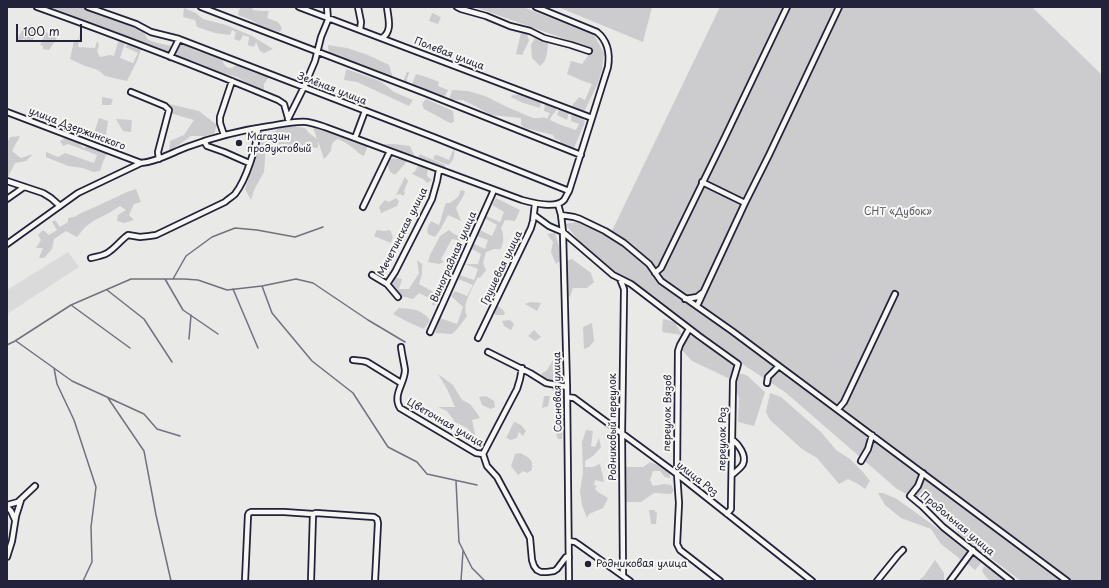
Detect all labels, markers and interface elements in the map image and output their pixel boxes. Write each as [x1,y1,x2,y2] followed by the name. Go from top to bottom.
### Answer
[18,16,84,42] scale bar
[23,22,60,40] text: 100 m
[412,35,486,73] street label: Полевая улица
[296,70,368,108] street label: Зелёная улица
[27,105,127,153] street label: улица Дзержинского
[247,131,311,154] place label: Магазин продуктовый
[234,138,244,148] marker: Магазин продуктовый
[375,186,431,278] street label: Мечетинская улица
[864,206,932,218] park label: СНТ «Дубок»
[429,210,479,304] street label: Виноградная улица
[479,229,525,307] street label: Грушевая улица
[551,352,565,432] street label: Сосновая улица
[607,373,619,481] street label: Родниковый переулок
[661,375,675,451] street label: переулок Вязов
[405,396,485,450] street label: Цветочная улица
[716,407,730,471] street label: переулок Роз
[674,459,720,499] street label: улица Роз
[918,490,996,558] street label: Продольная улица
[596,558,687,570] place label: Родниковая улица
[583,559,593,569] marker: Родниковая улица

